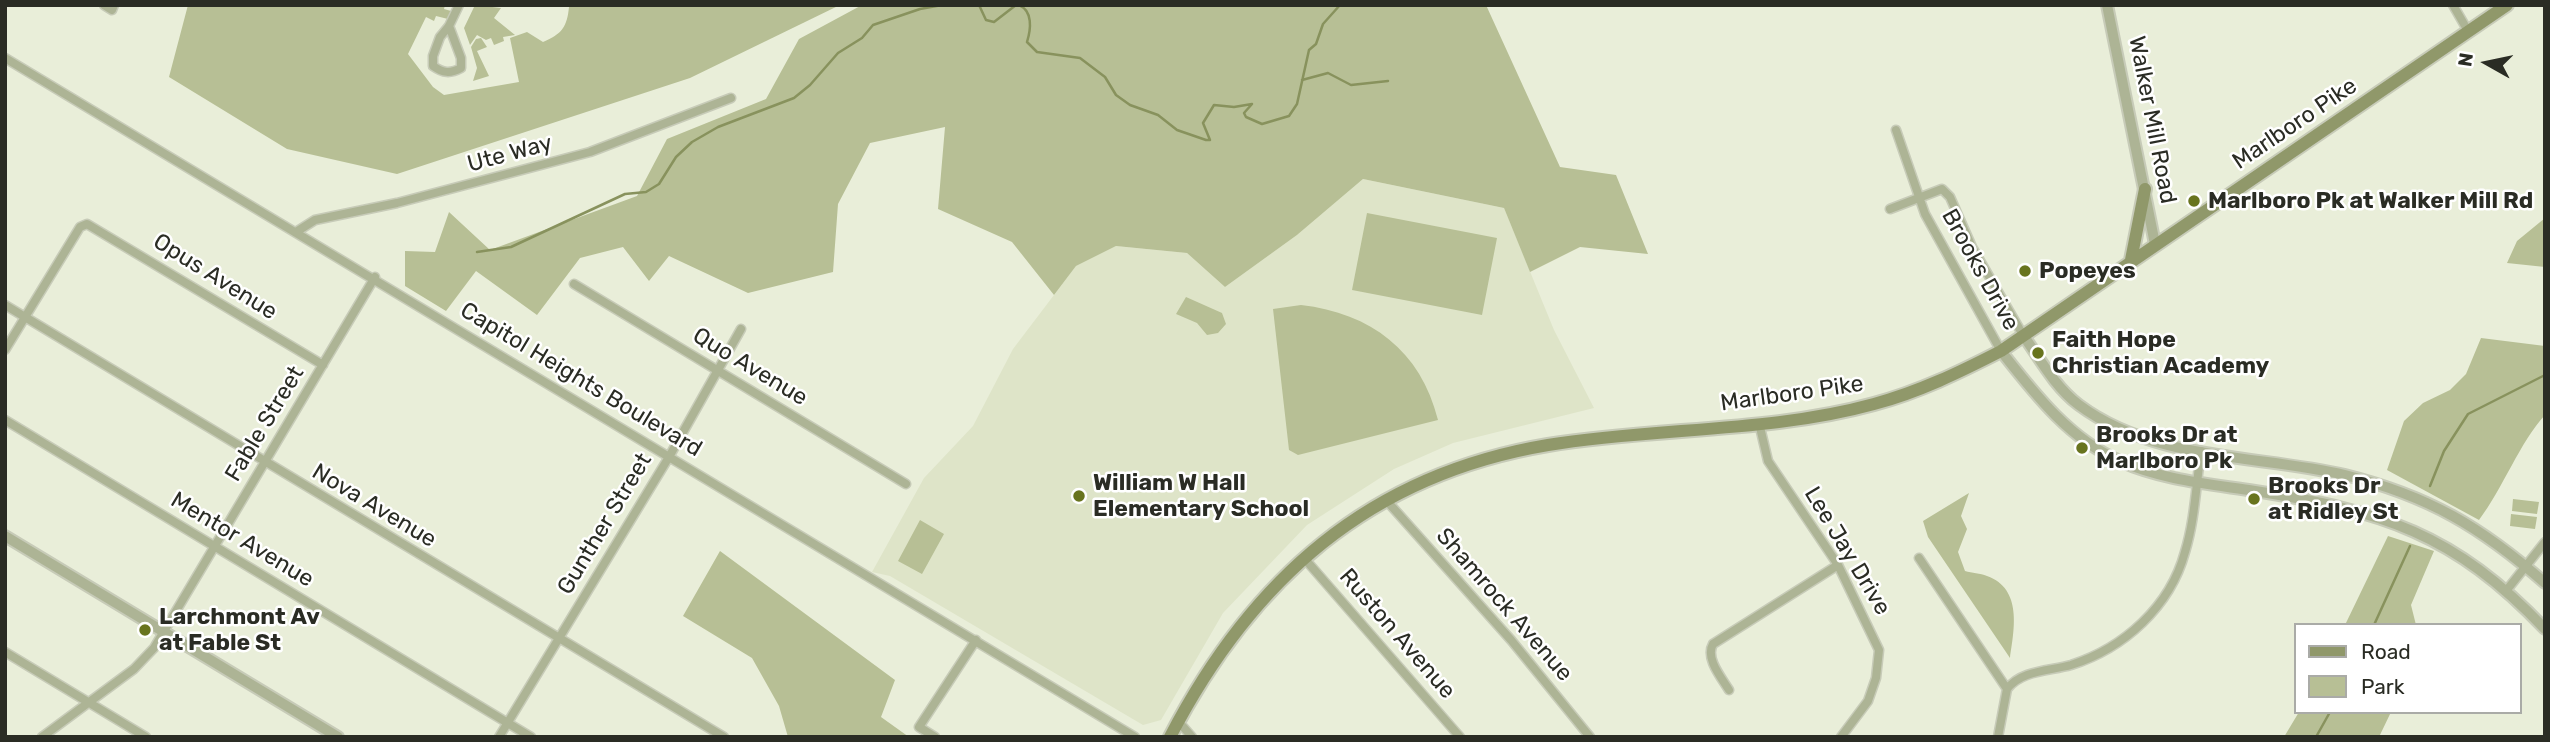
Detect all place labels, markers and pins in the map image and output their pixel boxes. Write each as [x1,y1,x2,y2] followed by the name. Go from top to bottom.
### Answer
[2208,187,2533,215] place label: Marlboro Pk at Walker Mill Rd
[2186,193,2202,209] marker: Marlboro Pk at Walker Mill Rd
[2039,257,2136,285] place label: Popeyes
[2017,263,2033,279] marker: Popeyes
[2052,326,2269,380] place label: Faith Hope Christian Academy
[2030,345,2046,361] marker: Faith Hope Christian Academy
[2096,421,2237,475] place label: Brooks Dr at Marlboro Pk
[2074,440,2090,456] marker: Brooks Dr at Marlboro Pk
[1093,469,1309,523] place label: William W Hall Elementary School
[2268,472,2398,526] place label: Brooks Dr at Ridley St
[1071,488,1087,504] marker: William W Hall Elementary School
[2246,491,2262,507] marker: Brooks Dr at Ridley St
[159,603,320,657] place label: Larchmont Av at Fable St
[137,622,153,638] marker: Larchmont Av at Fable St

